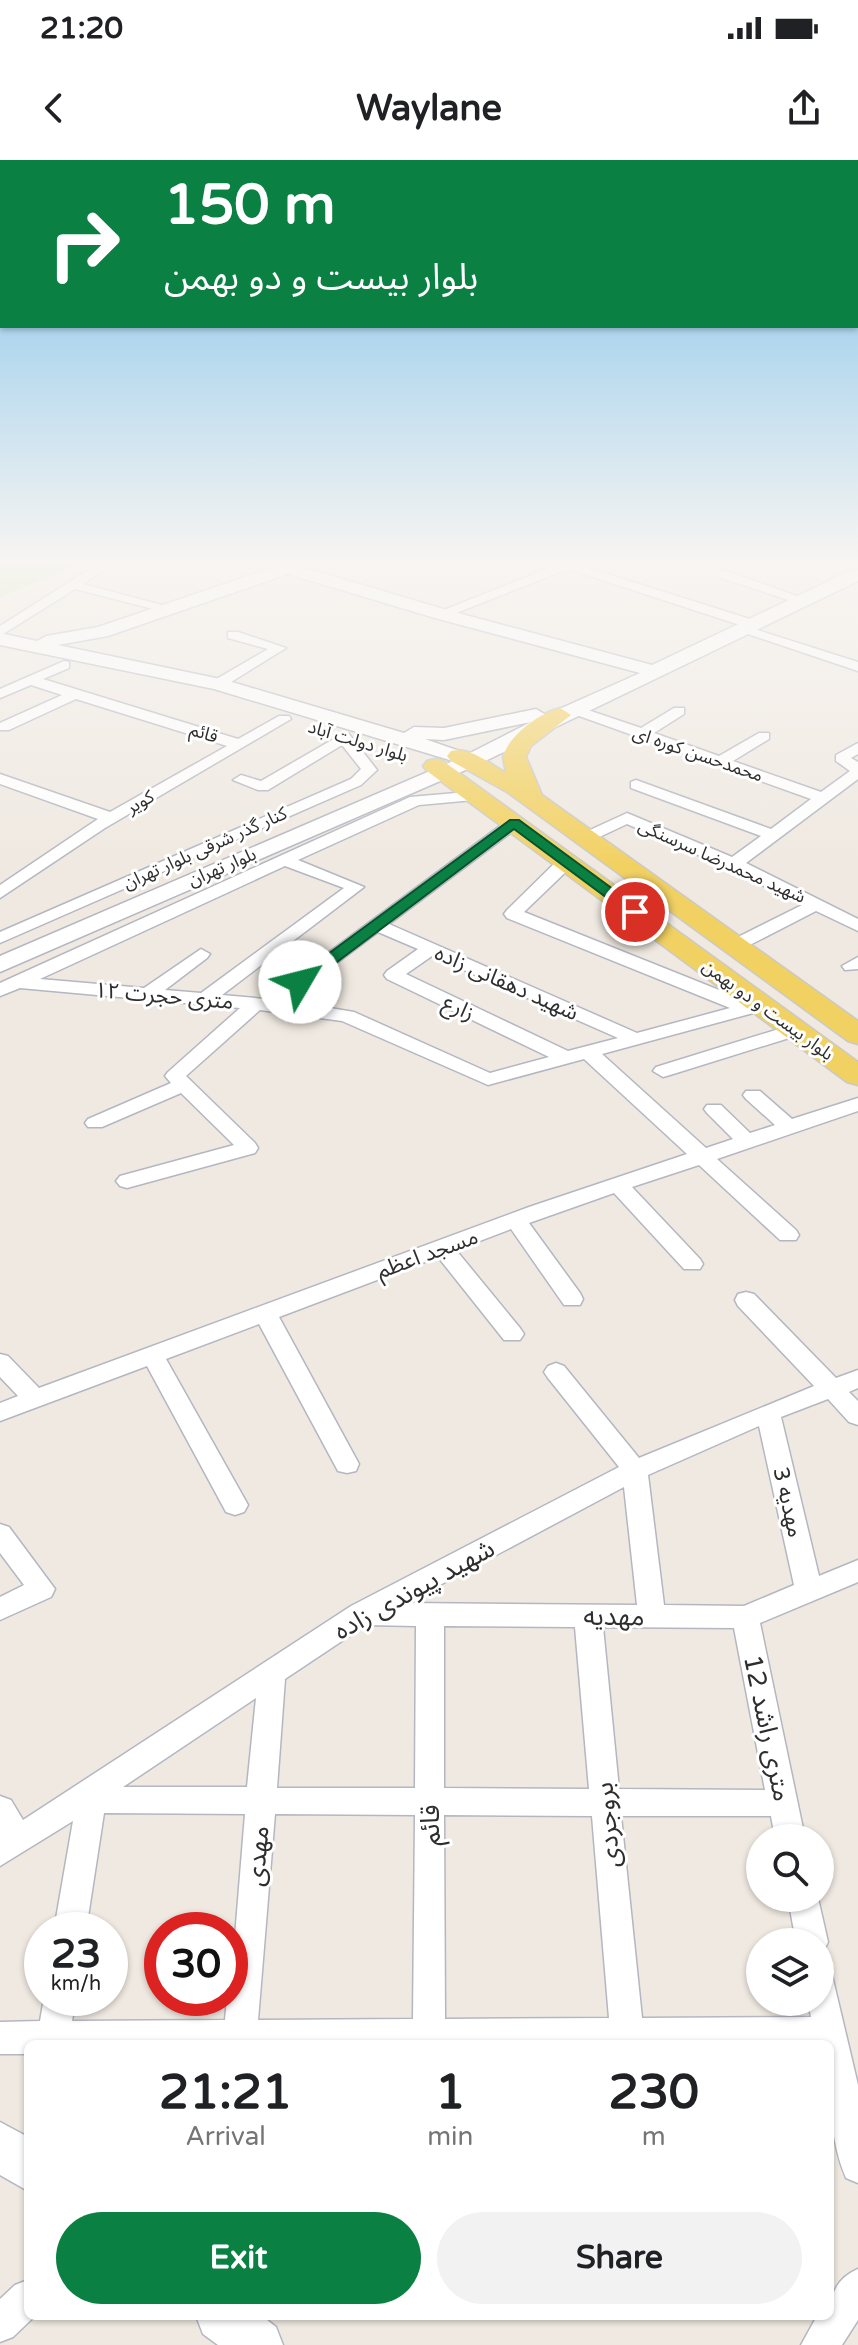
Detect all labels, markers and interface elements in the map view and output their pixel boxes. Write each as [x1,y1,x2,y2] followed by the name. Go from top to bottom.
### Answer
[40,10,123,47] text: 21:20
[32,86,76,130] icon: back
[782,86,826,130] icon: share
[356,87,502,130] text: Waylane
[164,172,335,239] text: 150 m
[32,192,136,296] icon: right
[164,256,478,299] text: بلوار بیست و دو بهمن
[306,715,410,767] street label: بلوار دولت آباد
[187,718,221,750] street label: قائم
[630,721,766,787] street label: محمدحسن کوره ای
[121,785,158,819] street label: کویر
[120,802,290,894] street label: کنار گذر شرقی بلوار تهران
[635,814,809,908] street label: شهید محمدرضا سرسنگی
[185,843,259,891] street label: بلوار تهران
[601,878,669,946] pin
[613,890,657,934] icon: arrive
[258,940,342,1024] position arrow
[431,940,582,1026] street label: شهید دهقانی زاده
[698,955,838,1065] street label: بلوار بیست و دو بهمن
[93,977,234,1015] street label: ۱۲ متری حجرت
[437,989,479,1029] street label: زارع
[373,1224,483,1287] street label: مسجد اعظم
[767,1465,809,1540] street label: مهدیه 3
[328,1532,501,1647] street label: شهید پیوندی زاده
[583,1600,645,1633] street label: مهدیه
[737,1652,798,1804] street label: 12 متری راشد
[588,1781,627,1869] street label: بروجردی
[415,1805,450,1845] street label: قائم
[746,1824,834,2016] map controls
[746,1824,834,1912] button: search
[239,1825,276,1887] street label: مهدی
[144,1912,248,2016] speed limit sign: 30
[746,1928,834,2016] button: layers
[51,1930,101,1978] text: 23
[51,1972,101,1996] text: km/h
[159,2064,292,2122] text: 21:21
[435,2064,465,2122] text: 1
[608,2064,699,2122] text: 230
[185,2121,266,2152] text: Arrival
[427,2121,473,2152] text: min
[642,2121,666,2152] text: m
[56,2212,421,2304] button: Exit
[437,2212,802,2304] button: Share

